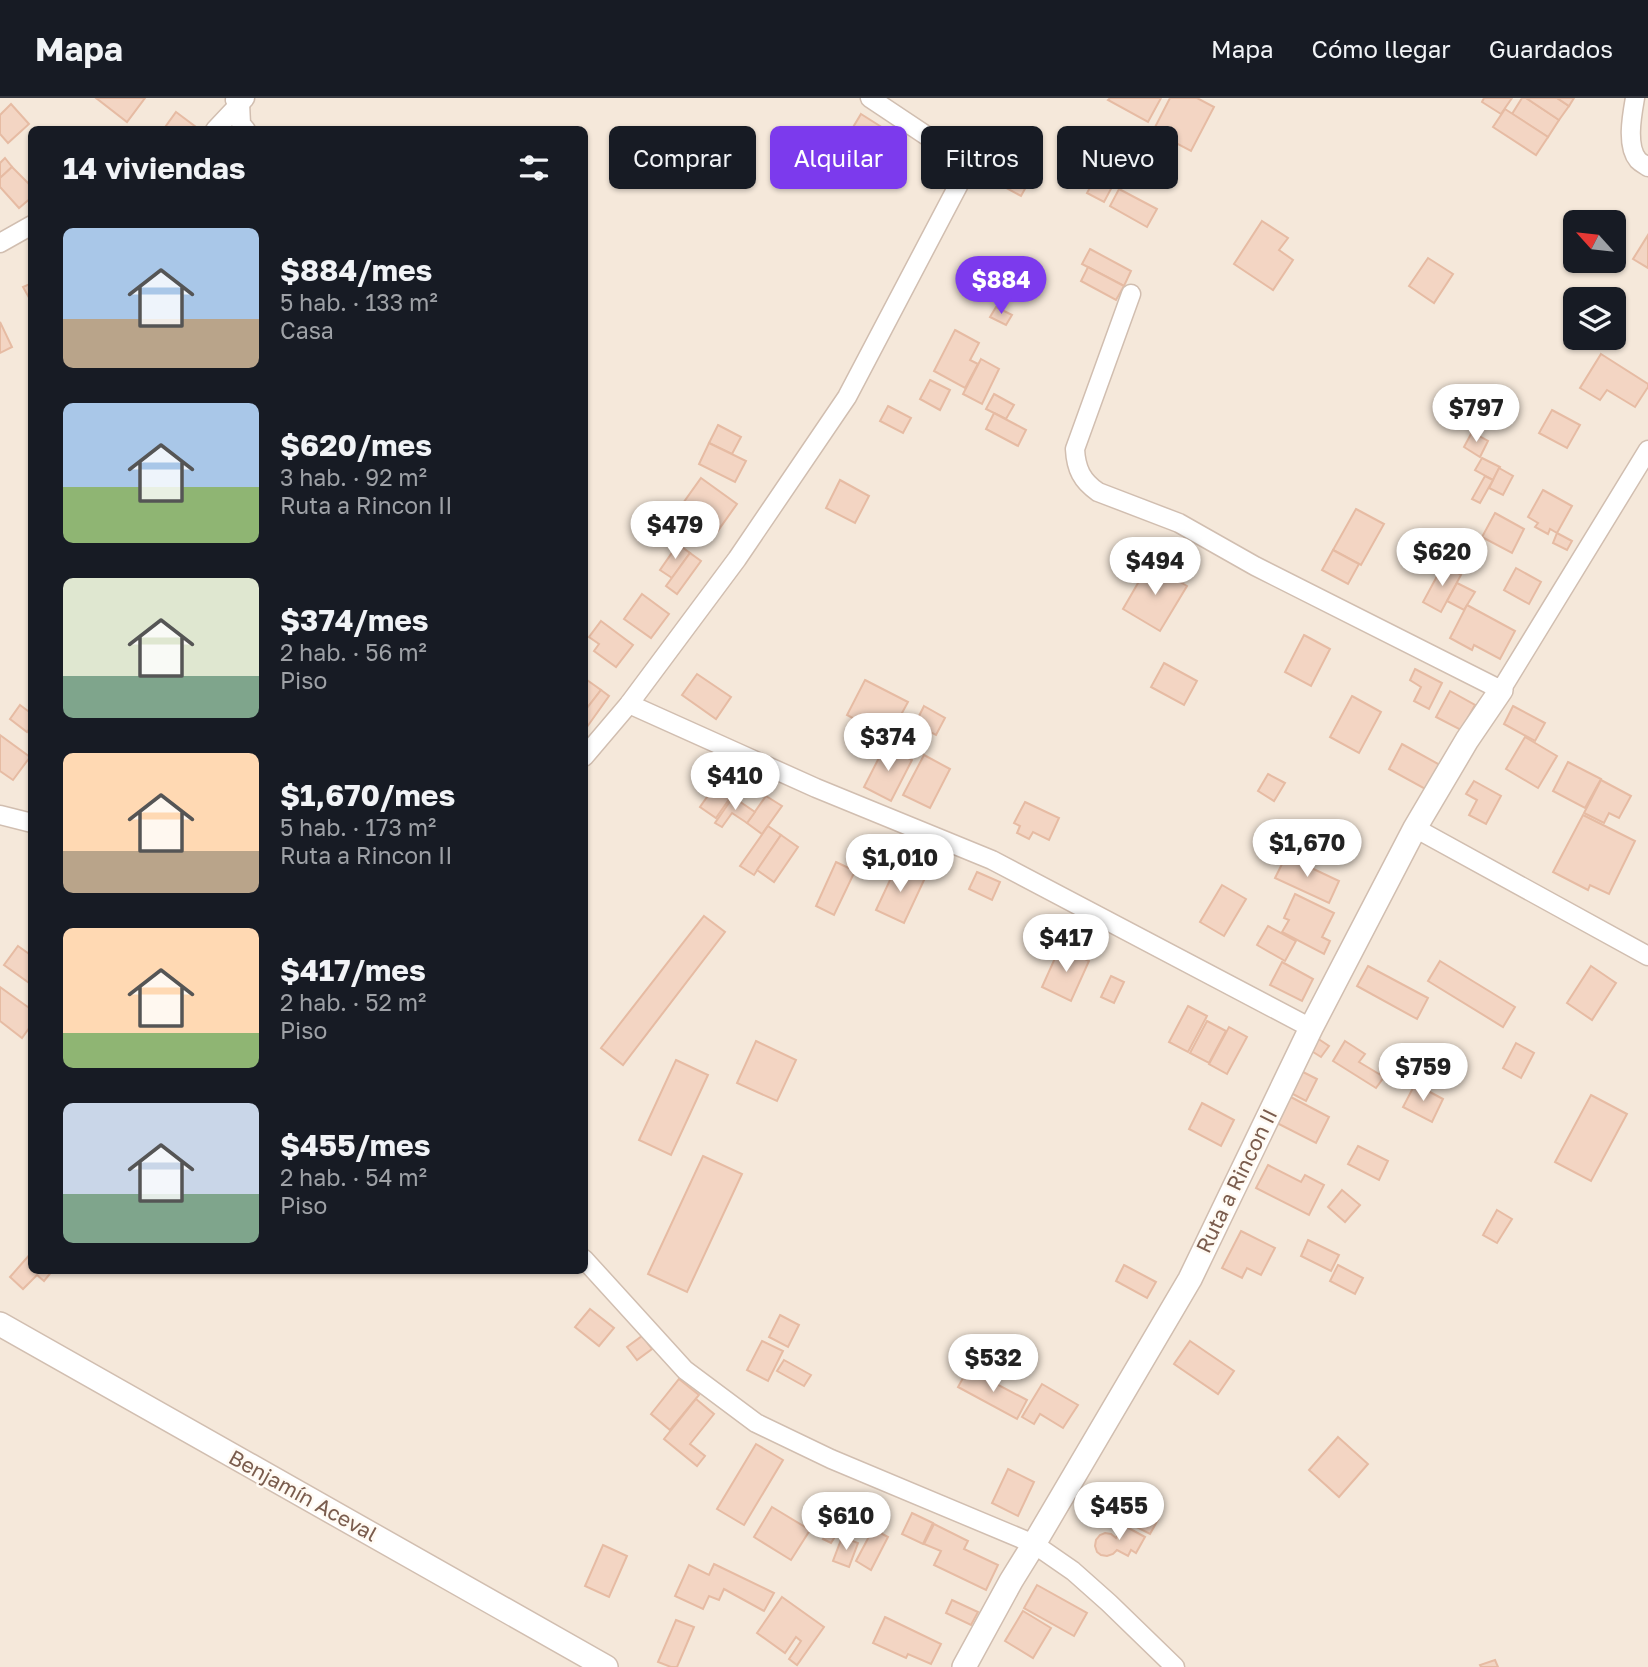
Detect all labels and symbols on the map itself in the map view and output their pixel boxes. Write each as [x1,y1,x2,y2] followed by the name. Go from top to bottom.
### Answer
[1563,210,1626,273] north arrow
[960,256,1042,316] pin: $884
[1435,384,1517,444] pin: $797
[634,502,716,561] pin: $479
[1401,528,1483,588] pin: $620
[1114,538,1196,597] pin: $494
[847,714,929,773] pin: $374
[694,752,776,812] pin: $410
[1250,820,1364,879] pin: $1,670
[843,834,957,894] pin: $1,010
[1025,914,1107,974] pin: $417
[1382,1044,1464,1103] pin: $759
[1190,1104,1282,1257] street label: Ruta a Rincon II
[952,1334,1034,1394] pin: $532
[225,1444,382,1547] street label: Benjamín Aceval
[1078,1482,1160,1542] pin: $455
[805,1492,887,1552] pin: $610

